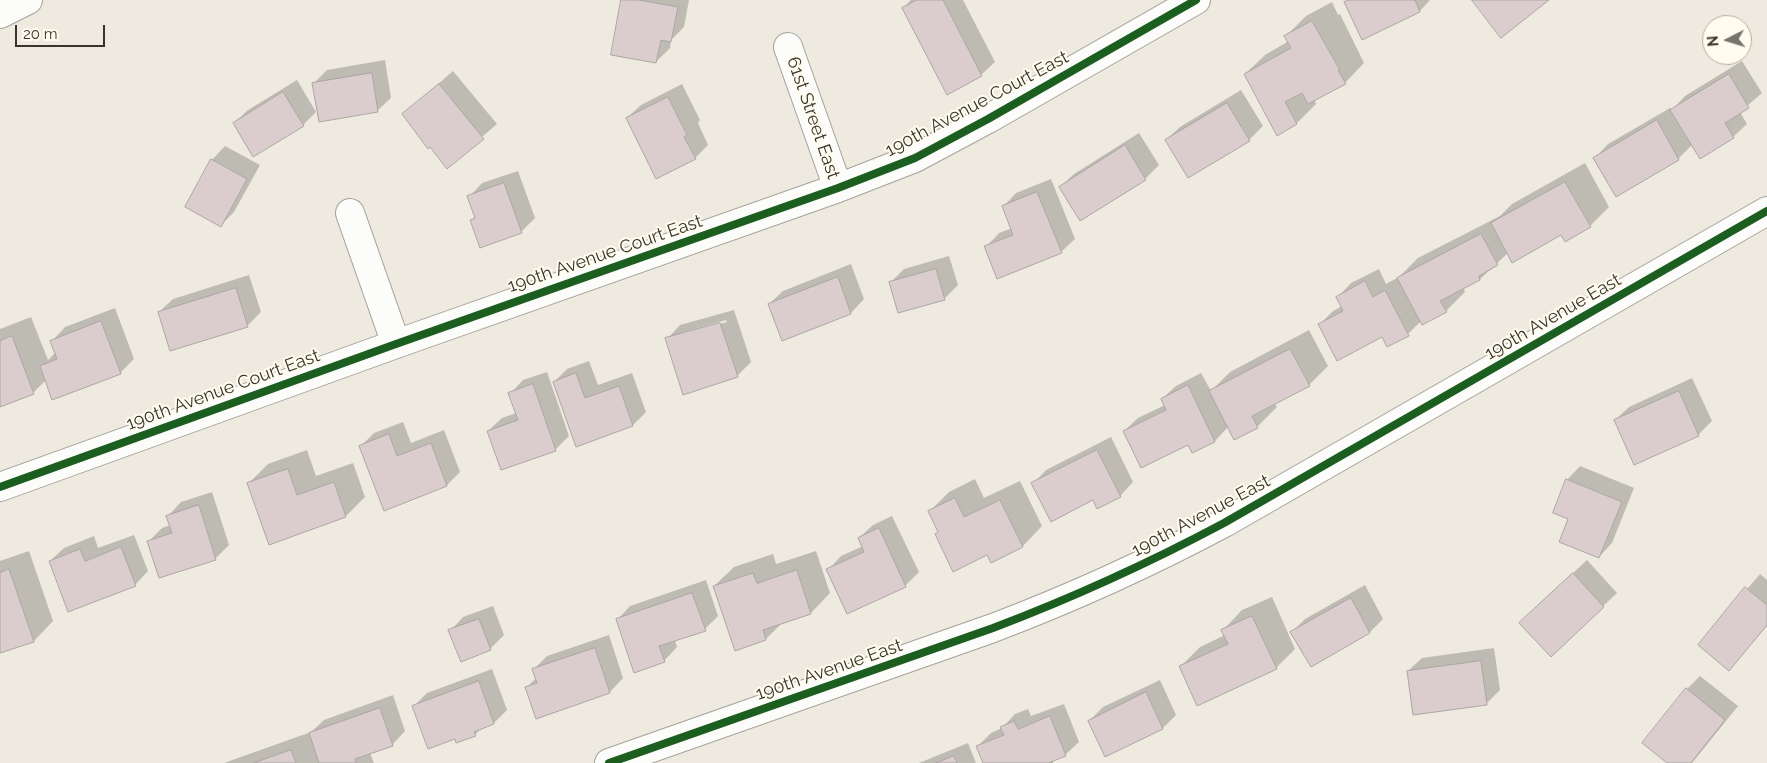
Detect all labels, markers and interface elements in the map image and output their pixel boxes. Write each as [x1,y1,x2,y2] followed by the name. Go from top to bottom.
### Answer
[18,15,108,47] scale bar
[1702,15,1752,65] north arrow
[23,25,58,43] text: 20 m
[1705,35,1721,47] text: N
[882,47,1072,161] street label: 190th Avenue Court East
[782,54,844,182] street label: 61st Street East
[505,211,705,297] street label: 190th Avenue Court East
[1481,269,1625,365] street label: 190th Avenue East
[123,345,323,435] street label: 190th Avenue Court East
[1128,470,1274,562] street label: 190th Avenue East
[753,635,905,705] street label: 190th Avenue East

